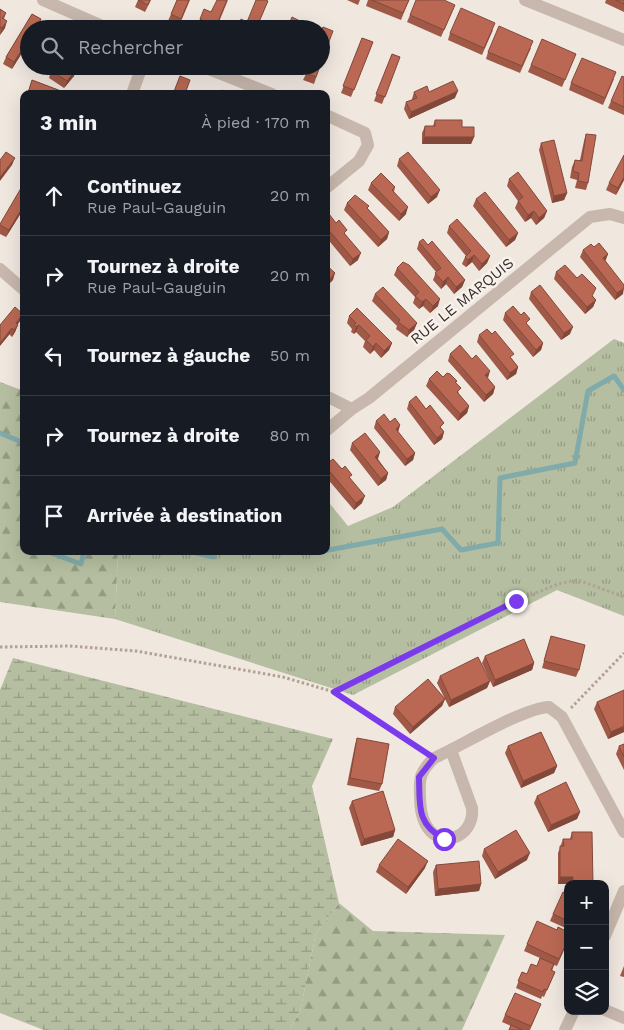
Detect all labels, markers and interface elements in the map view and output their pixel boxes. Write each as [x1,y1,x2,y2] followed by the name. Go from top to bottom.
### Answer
[20,20,330,75] search box
[38,34,66,62] icon: search
[78,36,183,59] text: Rechercher
[40,110,97,135] text: 3 min
[201,113,310,132] text: À pied · 170 m
[87,175,181,198] text: Continuez
[40,182,68,210] icon: ahead
[270,186,310,205] text: 20 m
[87,198,226,217] text: Rue Paul-Gauguin
[407,254,517,348] street label: RUE LE MARQUIS
[87,255,239,278] text: Tournez à droite
[40,262,68,290] icon: right
[270,266,310,285] text: 20 m
[87,278,226,297] text: Rue Paul-Gauguin
[40,342,68,370] icon: left
[87,344,250,367] text: Tournez à gauche
[270,346,310,365] text: 50 m
[40,422,68,450] icon: right
[87,424,239,447] text: Tournez à droite
[269,426,310,445] text: 80 m
[40,502,68,530] icon: arrive
[87,504,282,527] text: Arrivée à destination
[505,590,528,613] route end
[433,828,456,851] route start
[564,880,609,1015] map controls
[564,880,609,925] button: +
[564,925,609,970] button: −
[564,970,609,1015] button: layers

